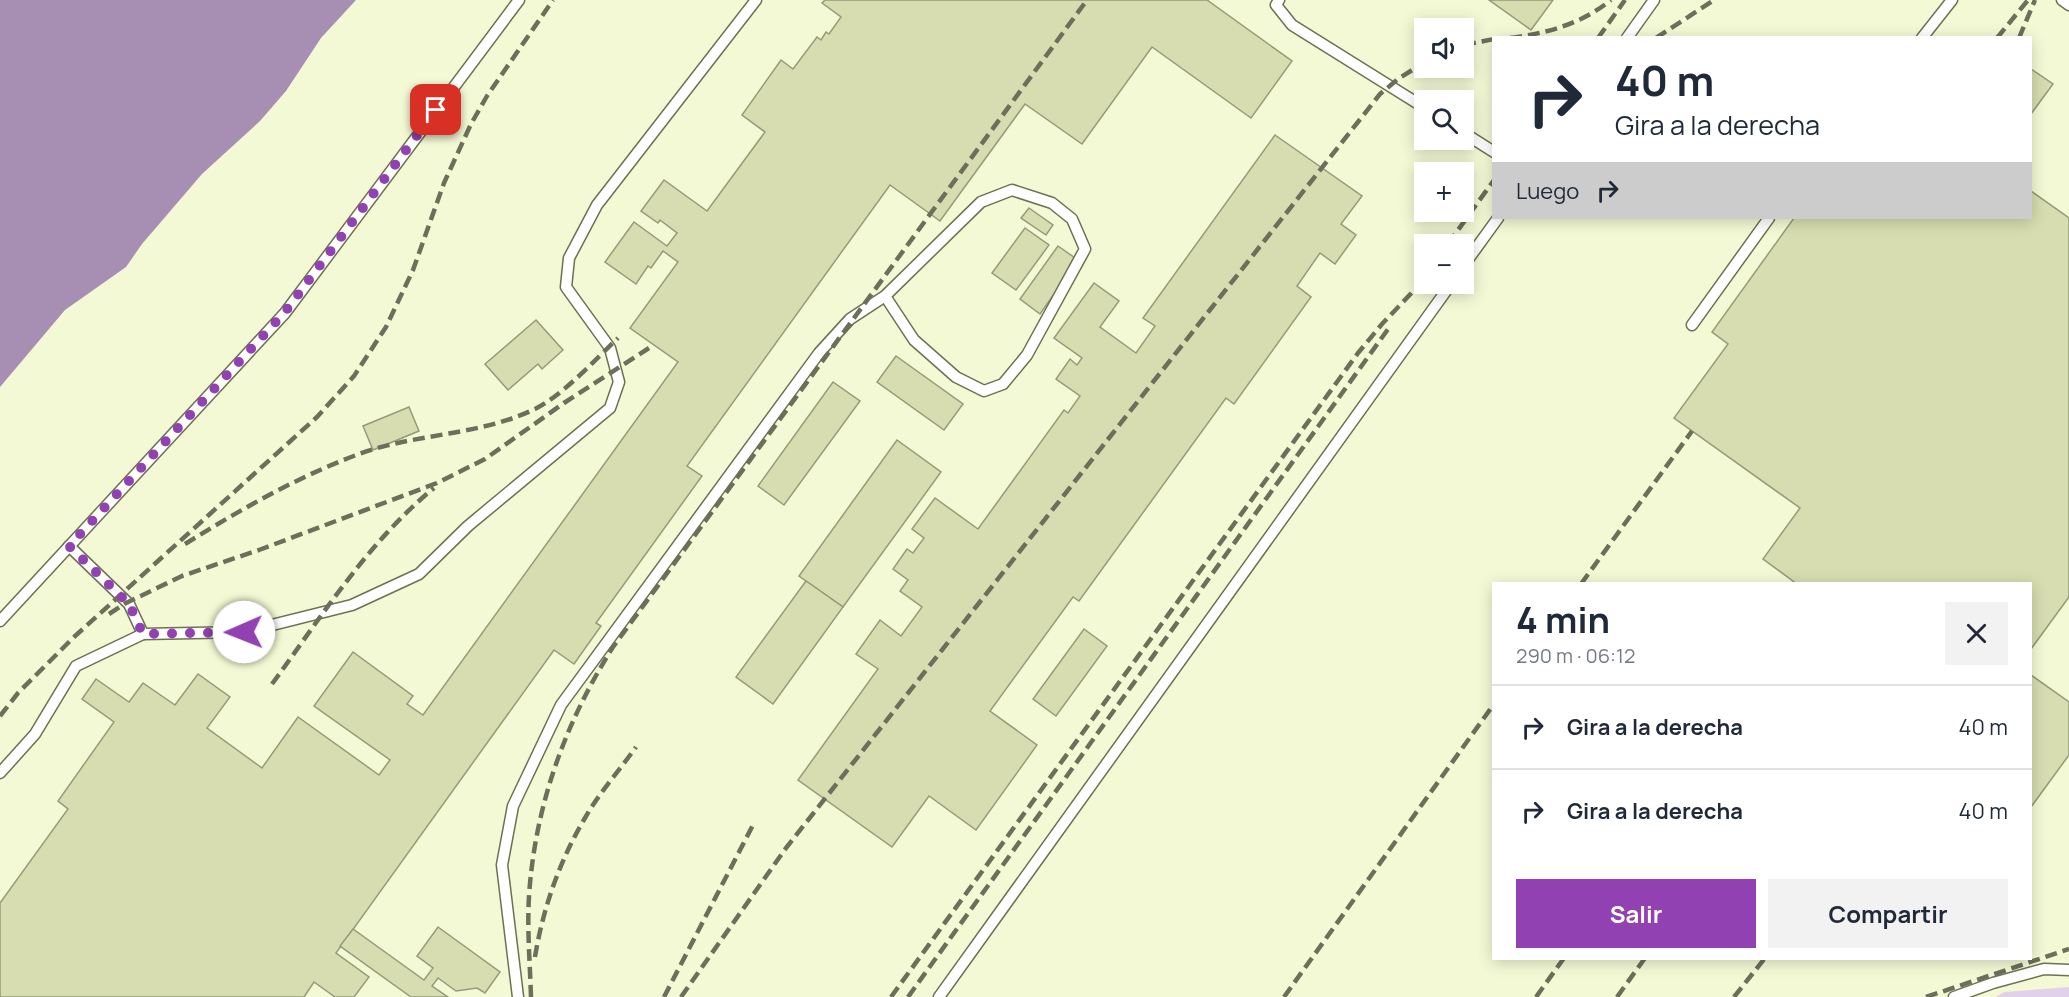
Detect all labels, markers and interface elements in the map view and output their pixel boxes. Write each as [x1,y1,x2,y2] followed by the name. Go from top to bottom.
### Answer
[1414,18,1474,294] map controls
[1414,18,1474,78] button: sound
[1615,51,1714,109] text: 40 m
[1516,60,1594,138] icon: right
[410,84,461,135] pin
[1414,90,1474,150] button: search
[419,93,452,126] icon: arrive
[1615,106,1820,143] text: Gira a la derecha
[1414,162,1474,222] button: +
[1591,174,1624,207] icon: right
[1516,176,1579,206] text: Luego
[1414,234,1474,294] button: −
[1516,595,1610,644] text: 4 min
[212,600,276,664] position arrow
[1945,602,2008,665] button: close
[1516,642,1635,669] text: 290 m · 06:12
[1516,711,1549,744] icon: right
[1567,712,1743,742] text: Gira a la derecha
[1959,712,2008,742] text: 40 m
[1516,795,1549,828] icon: right
[1567,796,1743,826] text: Gira a la derecha
[1959,796,2008,826] text: 40 m
[1516,879,1756,948] button: Salir
[1768,879,2008,948] button: Compartir

